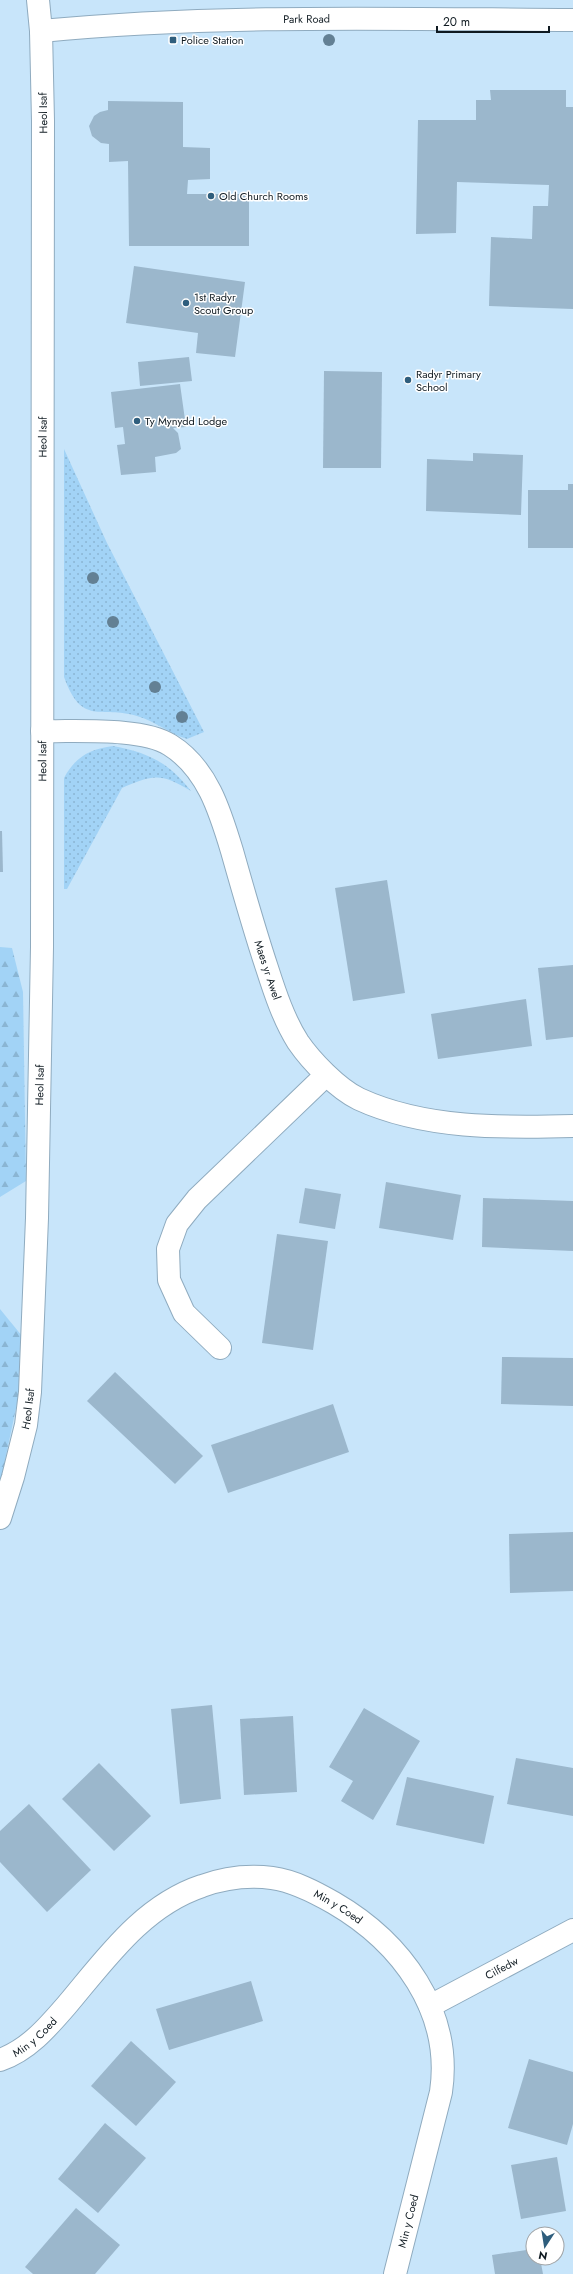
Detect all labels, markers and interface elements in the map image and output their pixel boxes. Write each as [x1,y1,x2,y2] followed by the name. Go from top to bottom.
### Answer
[437,8,549,34] scale bar
[283,11,330,27] street label: Park Road
[443,13,470,31] text: 20 m
[181,32,244,48] place label: Police Station
[168,35,178,45] marker: Police Station
[35,92,51,134] street label: Heol Isaf
[219,188,309,204] place label: Old Church Rooms
[206,191,216,201] marker: Old Church Rooms
[194,289,253,318] place label: 1st Radyr Scout Group
[181,298,191,308] marker: 1st Radyr Scout Group
[416,366,481,395] place label: Radyr Primary School
[403,375,413,385] marker: Radyr Primary School
[145,413,228,429] place label: Ty Mynydd Lodge
[35,416,51,458] street label: Heol Isaf
[132,416,142,426] marker: Ty Mynydd Lodge
[34,740,50,782] street label: Heol Isaf
[251,938,285,1002] street label: Maes yr Awel
[31,1064,48,1106] street label: Heol Isaf
[17,1387,38,1431] street label: Heol Isaf
[311,1885,366,1928] street label: Min y Coed
[482,1952,521,1983] street label: Cilfedw
[9,2013,61,2061] street label: Min y Coed
[394,2193,422,2249] street label: Min y Coed
[525,2226,565,2266] north arrow
[537,2247,549,2265] text: N

